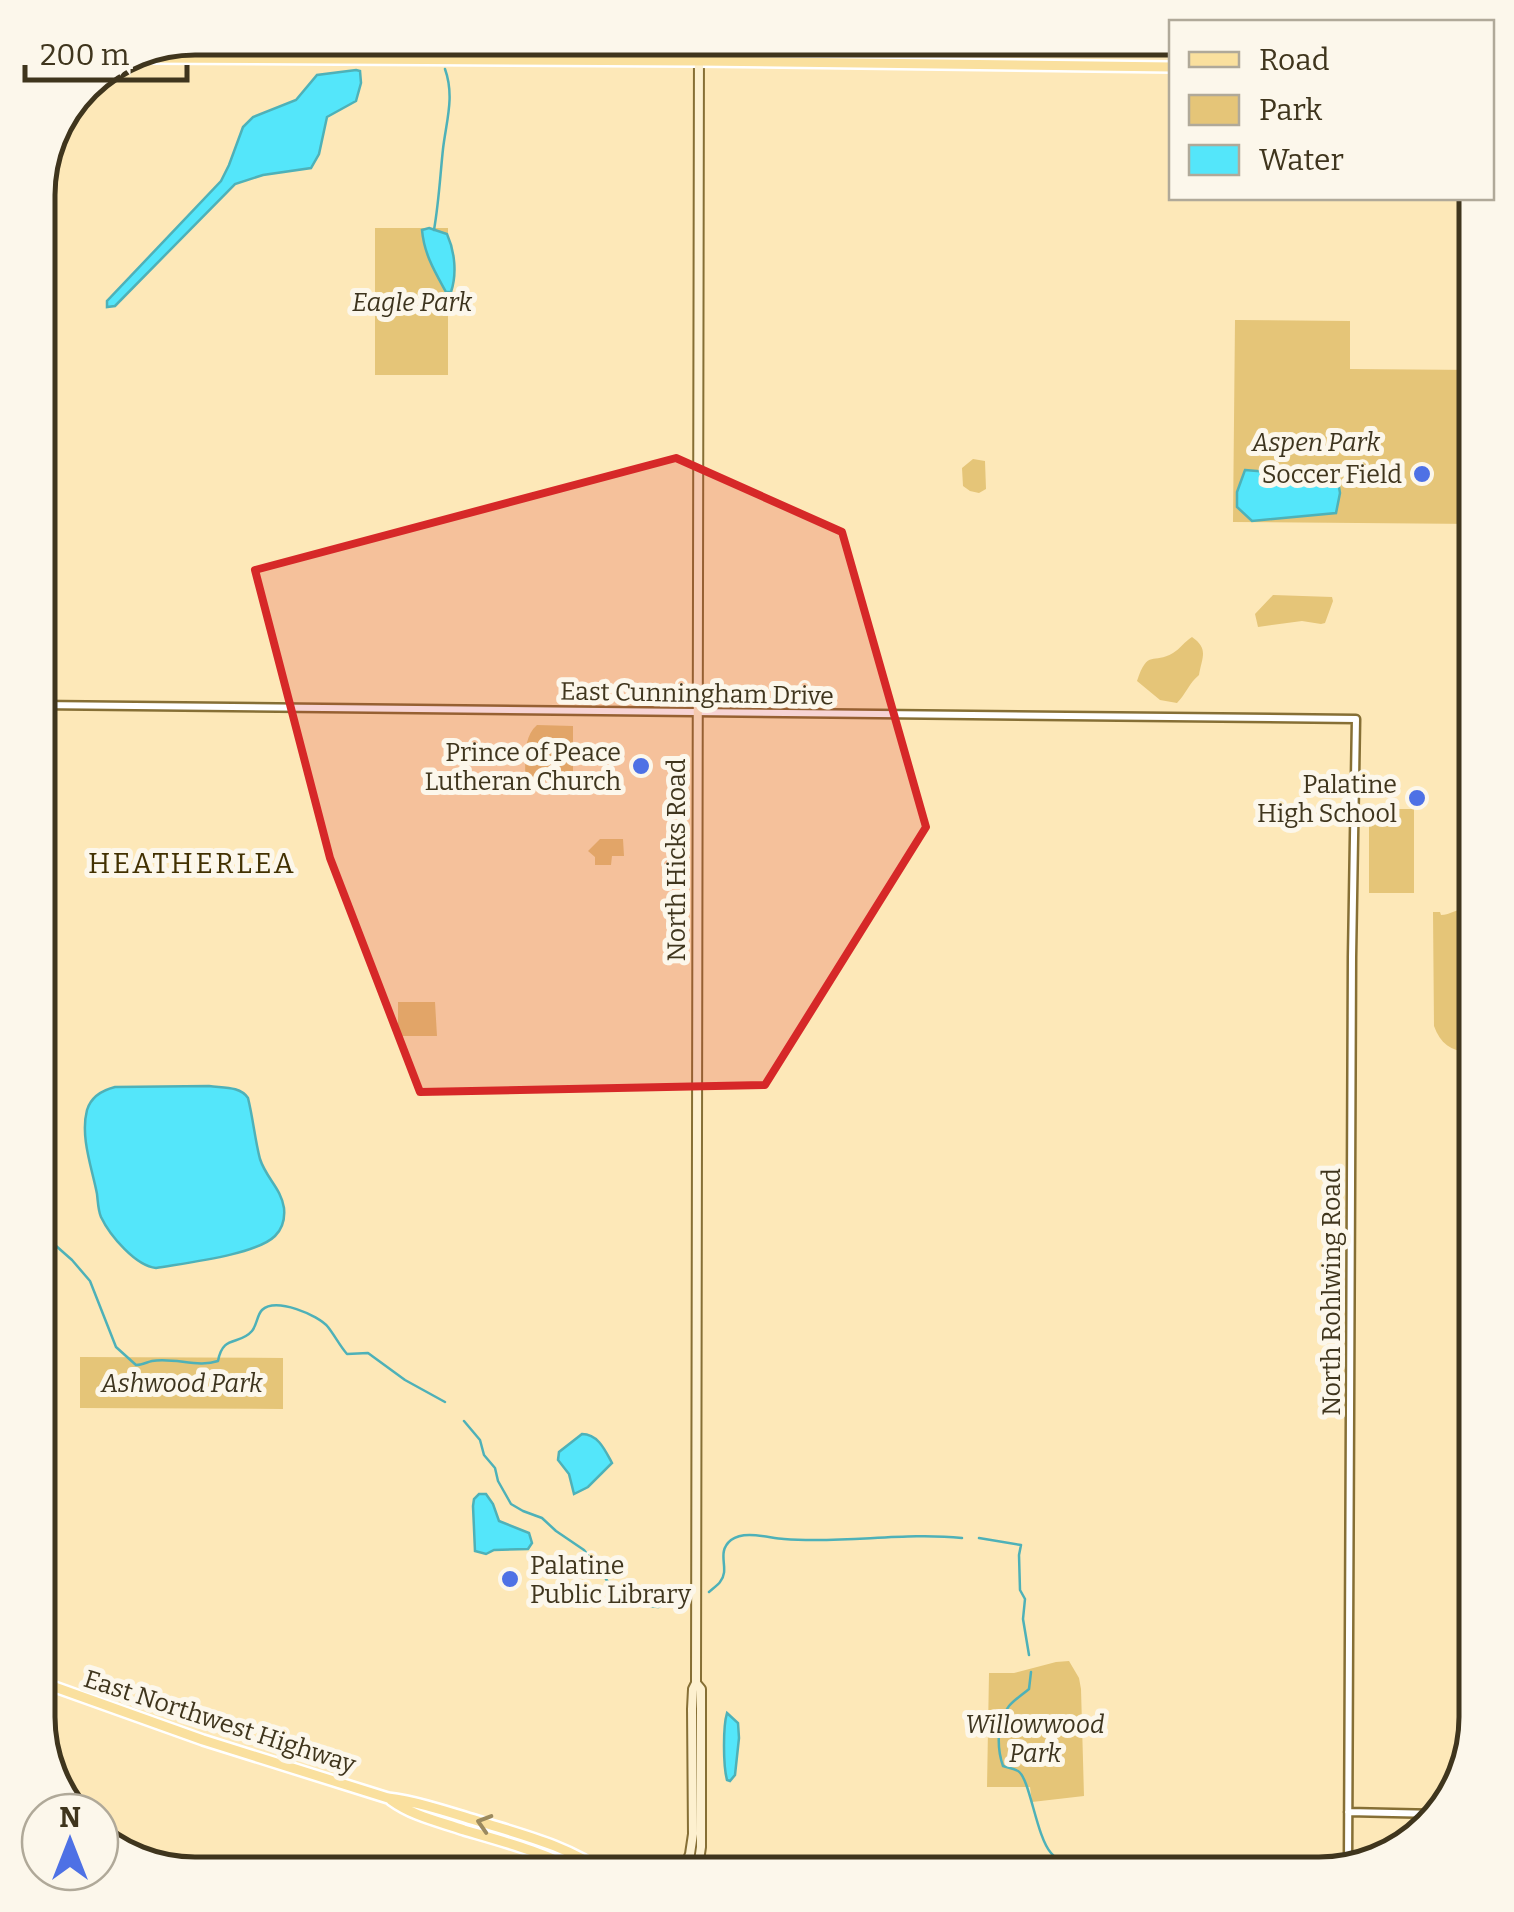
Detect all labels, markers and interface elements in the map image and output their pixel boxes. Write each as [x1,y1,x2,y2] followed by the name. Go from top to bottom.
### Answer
[25,20,188,82] scale bar
[1169,20,1494,200] legend
[40,37,130,73] text: 200 m
[1259,42,1330,78] text: Road
[1259,92,1322,128] text: Park
[1259,142,1344,178] text: Water
[352,288,472,318] park label: Eagle Park
[1251,428,1380,458] park label: Aspen Park
[1262,460,1402,490] place label: Soccer Field
[1411,463,1433,485] marker: Soccer Field
[560,677,834,711] street label: East Cunningham Drive
[424,738,621,797] place label: Prince of Peace Lutheran Church
[630,755,652,777] marker: Prince of Peace Lutheran Church
[662,758,692,962] street label: North Hicks Road
[1257,770,1397,829] place label: Palatine High School
[1406,787,1428,809] marker: Palatine High School
[88,847,296,880] district label: HEATHERLEA
[1317,1168,1347,1416] street label: North Rohlwing Road
[100,1369,263,1399] park label: Ashwood Park
[530,1551,692,1610] place label: Palatine Public Library
[499,1568,521,1590] marker: Palatine Public Library
[80,1664,360,1780] street label: East Northwest Highway
[965,1710,1105,1769] park label: Willowwood Park
[20,1792,120,1892] north arrow
[59,1801,81,1834] text: N
[477,1815,494,1835] one-way arrow

